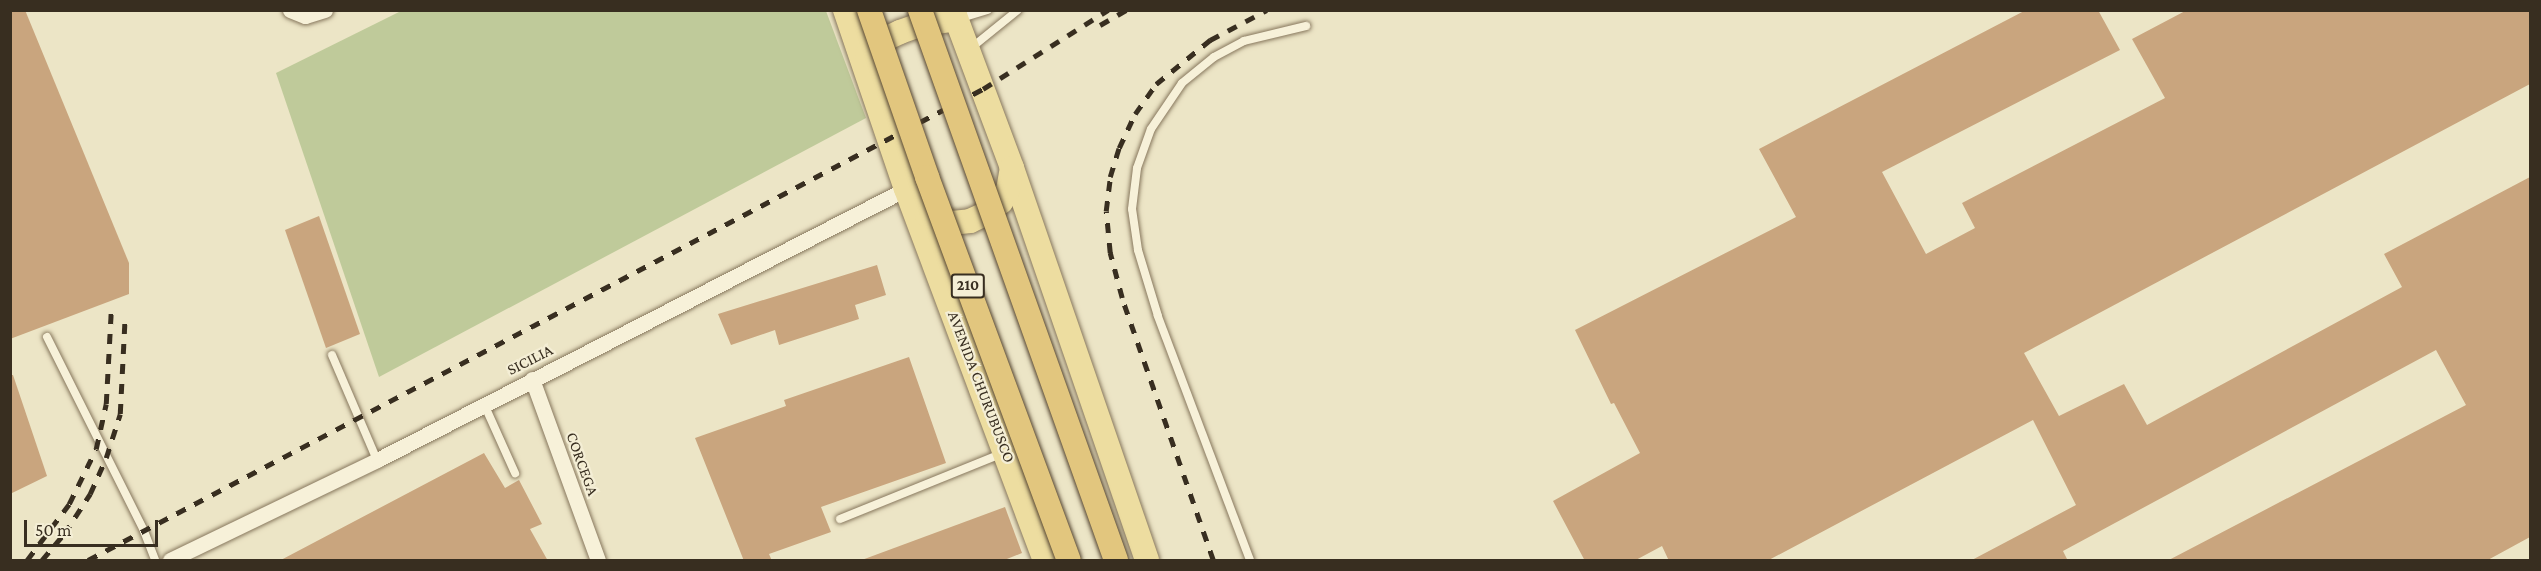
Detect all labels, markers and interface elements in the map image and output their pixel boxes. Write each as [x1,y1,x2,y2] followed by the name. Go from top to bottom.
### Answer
[950,274,986,298] road number: 210
[943,309,1019,465] street label: AVENIDA CHURUBUSCO
[504,340,556,380] street label: SICILIA
[562,430,602,498] street label: CORCEGA
[27,508,160,546] scale bar
[35,520,72,540] text: 50 m

